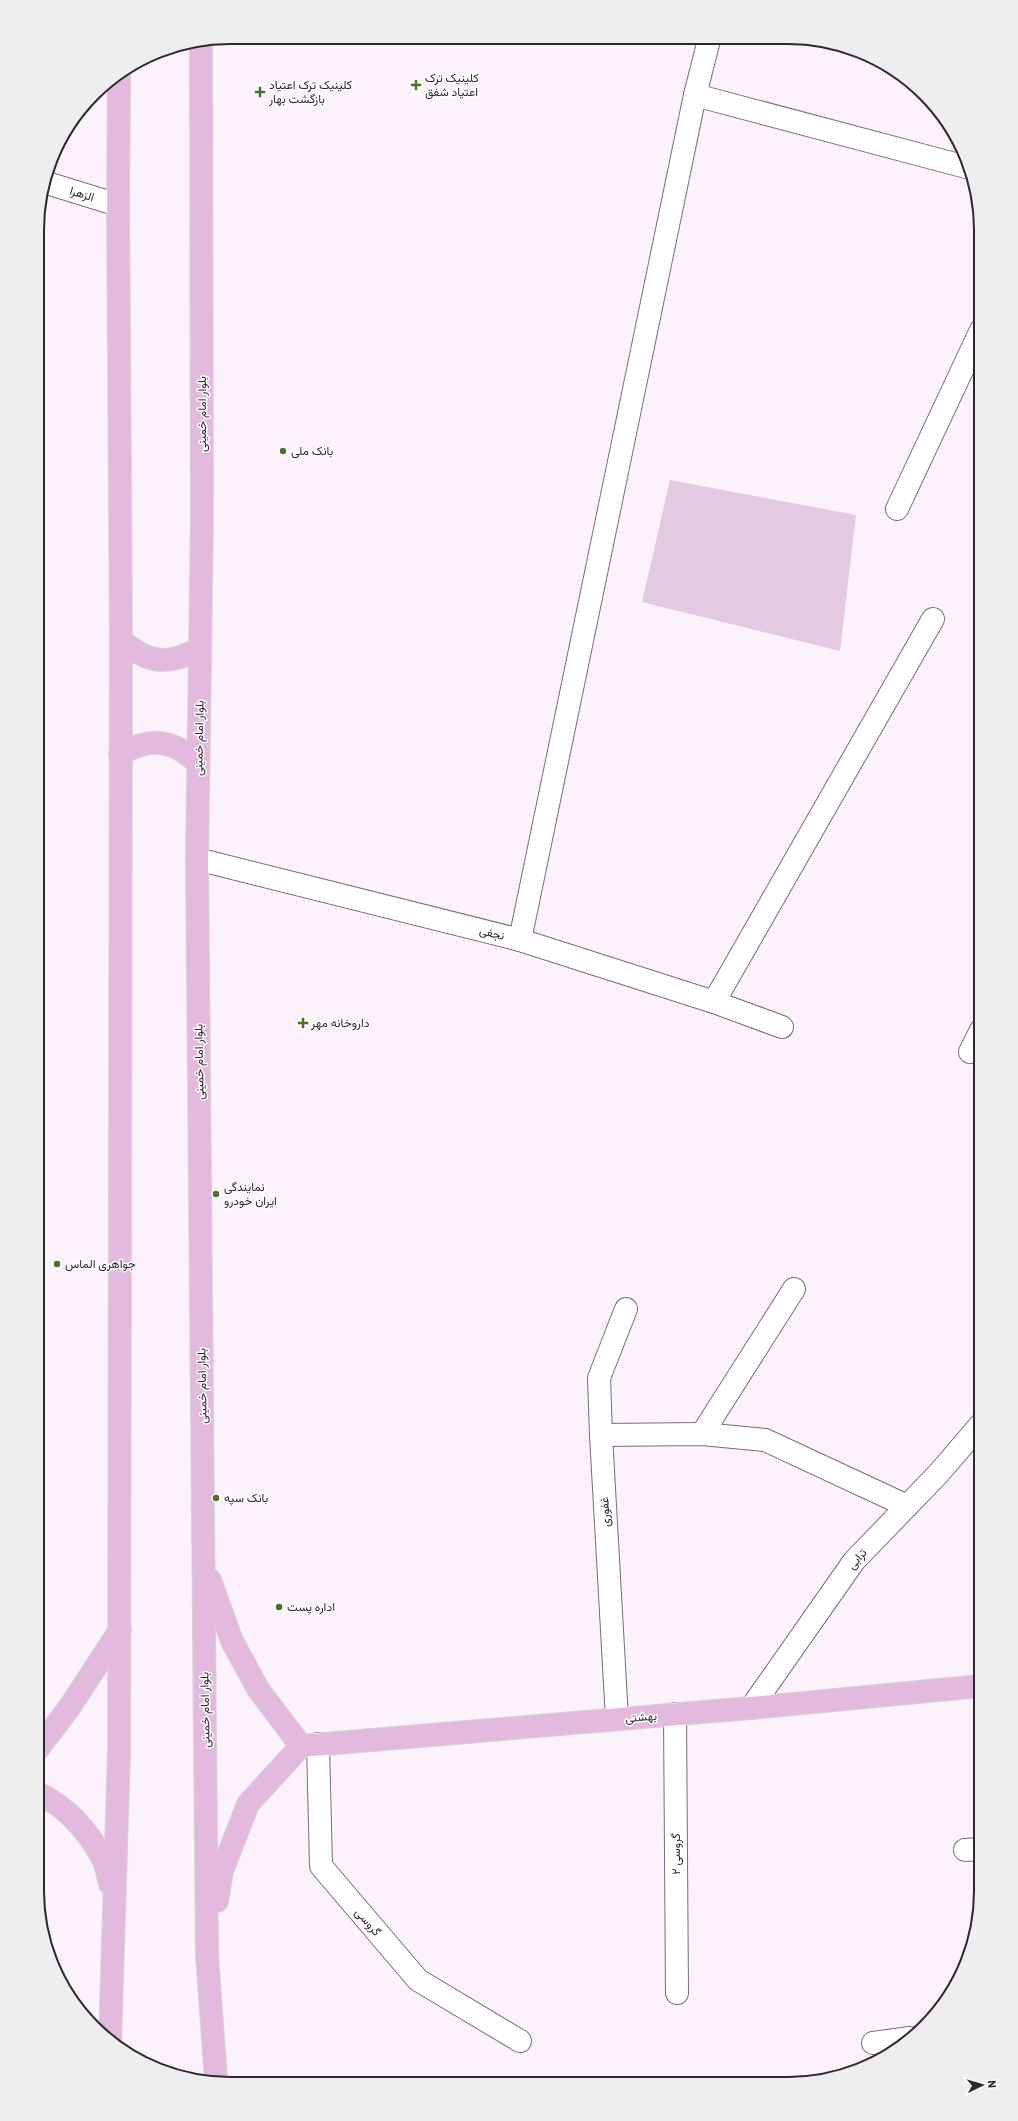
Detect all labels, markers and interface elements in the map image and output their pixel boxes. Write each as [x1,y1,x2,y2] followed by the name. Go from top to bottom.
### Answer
[425,70,479,100] place label: کلینیک ترک اعتیاد شفق
[268,77,352,107] place label: کلینیک ترک اعتیاد بازگشت بهار
[410,79,422,91] marker: کلینیک ترک اعتیاد شفق
[254,86,266,98] marker: کلینیک ترک اعتیاد بازگشت بهار
[68,183,96,205] street label: الزهرا
[194,376,210,452] street label: بلوار امام خمینی
[291,443,333,459] place label: بانک ملی
[278,446,288,456] marker: بانک ملی
[190,700,208,776] street label: بلوار امام خمینی
[478,922,506,944] street label: نجفی
[310,1015,370,1031] place label: داروخانه مهر
[298,1018,308,1028] marker: داروخانه مهر
[190,1024,208,1100] street label: بلوار امام خمینی
[224,1179,277,1209] place label: نمایندگی ایران خودرو
[211,1189,221,1199] marker: نمایندگی ایران خودرو
[65,1256,136,1272] place label: جواهری الماس
[52,1259,62,1269] marker: جواهری الماس
[193,1348,211,1424] street label: بلوار امام خمینی
[224,1490,268,1506] place label: بانک سپه
[211,1493,221,1503] marker: بانک سپه
[596,1497,614,1527] street label: غفوری
[844,1545,871,1573] street label: ترابی
[287,1599,335,1615] place label: اداره پست
[274,1602,284,1612] marker: اداره پست
[196,1672,214,1748] street label: بلوار امام خمینی
[624,1708,658,1726] street label: بهشتی
[668,1833,684,1875] street label: گروسی ۲
[351,1905,385,1939] street label: گروسی
[962,2065,1002,2105] north arrow
[985,2080,999,2089] text: N

